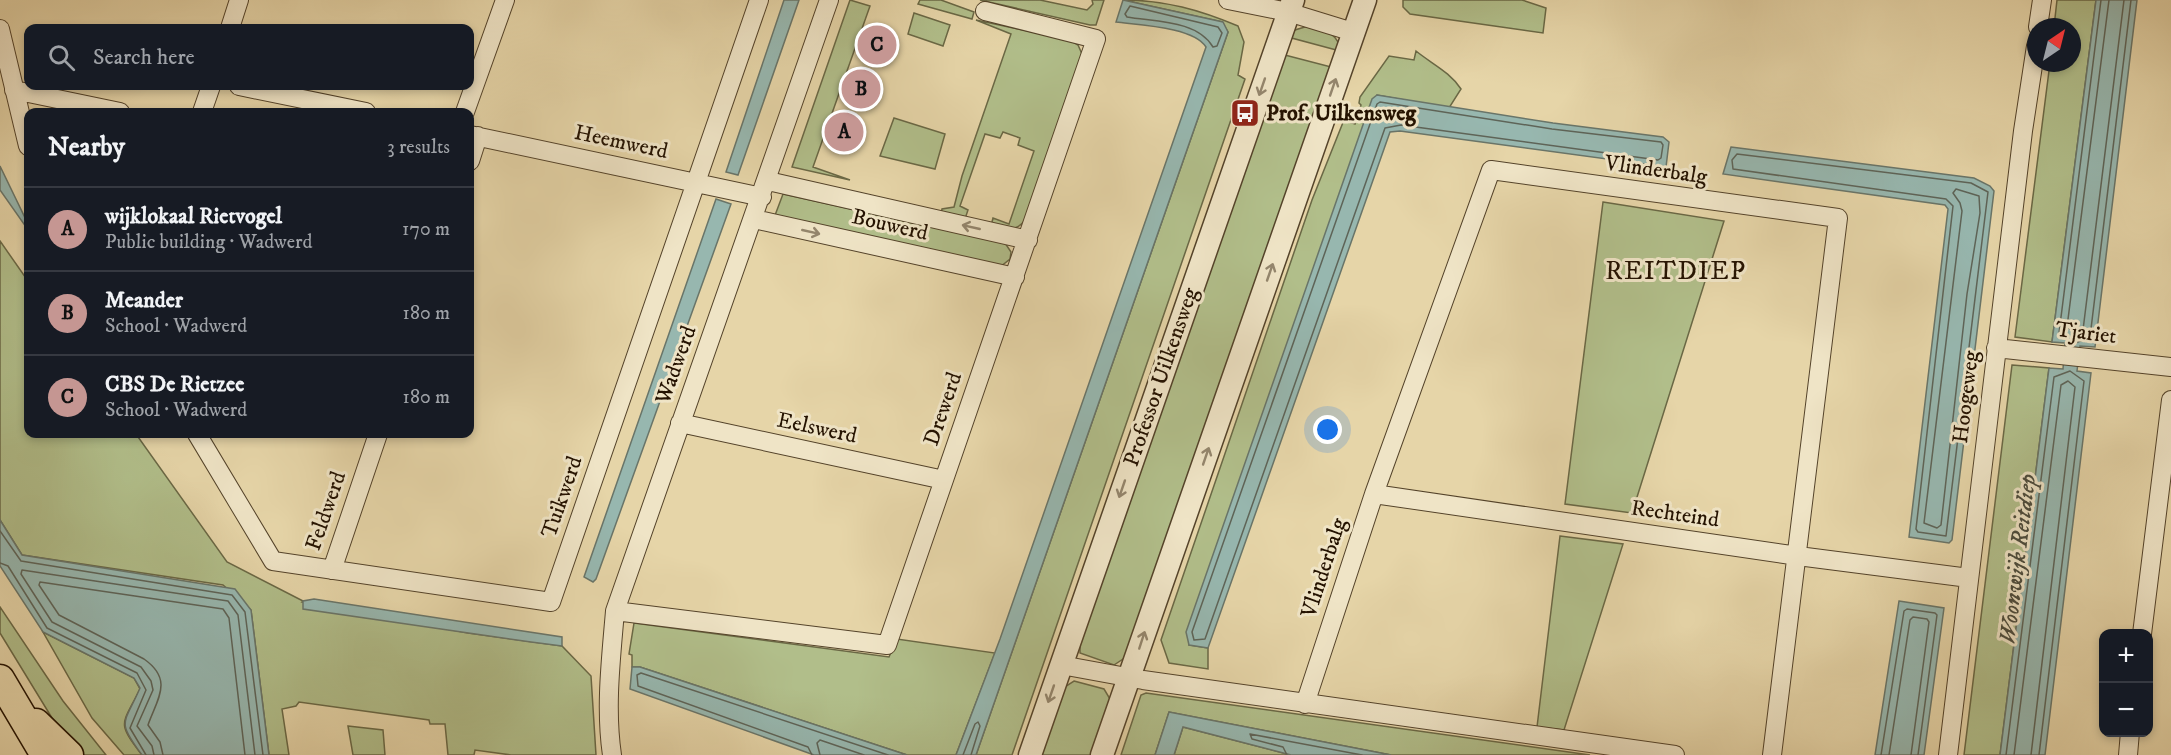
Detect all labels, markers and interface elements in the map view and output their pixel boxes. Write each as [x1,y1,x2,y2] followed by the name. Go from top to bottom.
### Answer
[2027,18,2081,72] north arrow
[858,22,896,68] pin: C
[24,24,474,90] search box
[45,41,78,74] icon: search
[93,44,195,71] text: Search here
[842,66,880,112] pin: B
[1256,77,1267,96] one-way arrow
[1329,78,1340,97] one-way arrow
[1229,97,1261,129] bus stop icon: Prof. Uilkensweg
[1266,100,1417,127] place label: Prof. Uilkensweg
[824,110,864,154] pin: A
[572,119,670,165] street label: Heemwerd
[48,131,125,164] text: Nearby
[387,135,450,160] text: 3 results
[1602,149,1709,191] street label: Vlinderbalg
[105,203,282,230] text: wijklokaal Rietvogel
[849,203,931,247] street label: Bouwerd
[61,217,74,242] text: A
[402,217,450,242] text: 170 m
[961,220,980,232] one-way arrow
[801,227,820,239] one-way arrow
[105,230,312,255] text: Public building · Wadwerd
[1605,255,1747,288] district label: REITDIEP
[1265,263,1276,282] one-way arrow
[1118,284,1204,470] street label: Professor Uilkensweg
[105,287,183,314] text: Meander
[61,301,74,326] text: B
[403,301,450,326] text: 180 m
[105,314,247,339] text: School · Wadwerd
[2054,316,2118,350] street label: Tjariet
[649,322,703,409] street label: Wadwerd
[1947,349,1985,445] street label: Hoogeweg
[918,369,968,449] street label: Drewerd
[105,371,244,398] text: CBS De Rietzee
[61,385,74,410] text: C
[403,385,450,410] text: 180 m
[105,398,247,423] text: School · Wadwerd
[775,406,859,450] street label: Eelswerd
[1313,415,1342,444] your location
[1202,447,1213,466] one-way arrow
[535,453,589,541] street label: Tuikwerd
[300,468,352,554] street label: Feldwerd
[1993,472,2043,646] water label: Woonwijk Reitdiep
[1115,480,1126,498] one-way arrow
[1629,494,1721,534] street label: Rechteind
[1295,514,1353,622] street label: Vlinderbalg
[2099,629,2153,737] map controls
[2099,629,2153,683] button: +
[1137,631,1148,650] one-way arrow
[2099,683,2153,737] button: −
[1045,684,1056,703] one-way arrow

